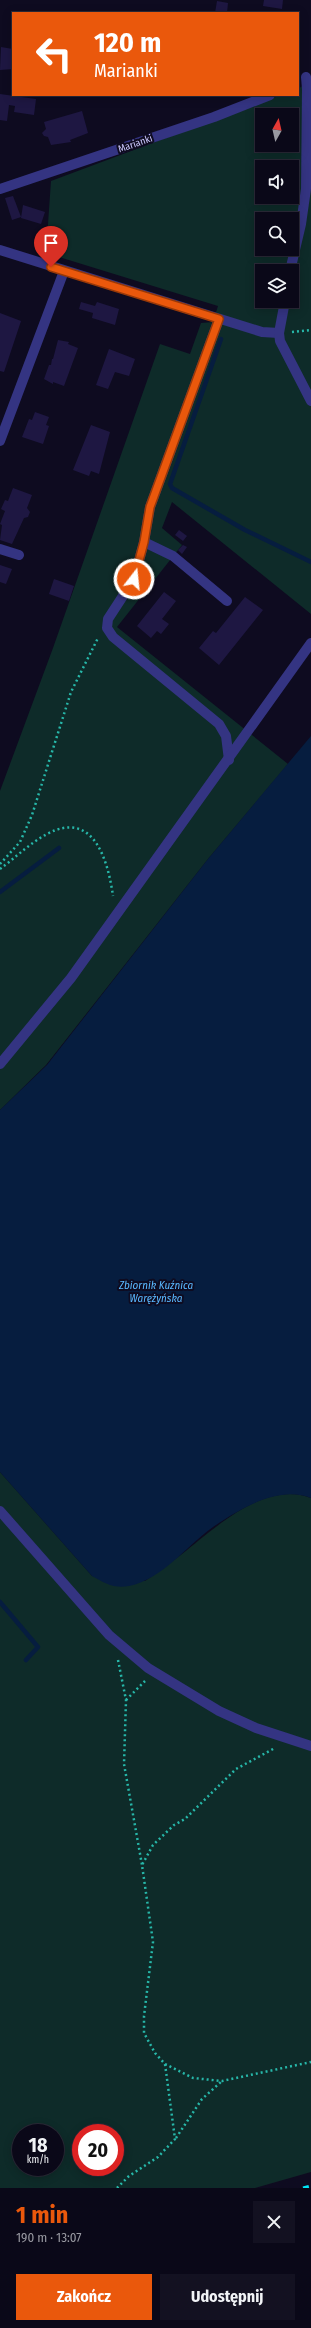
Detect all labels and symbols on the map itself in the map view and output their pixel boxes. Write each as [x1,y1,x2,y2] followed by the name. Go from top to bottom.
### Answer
[255,108,299,152] north arrow
[117,133,154,155] street label: Marianki
[34,226,68,267] pin
[113,558,155,600] position arrow
[118,1279,193,1305] water label: Zbiornik Kuźnica Warężyńska
[72,2124,124,2176] speed limit sign: 20

